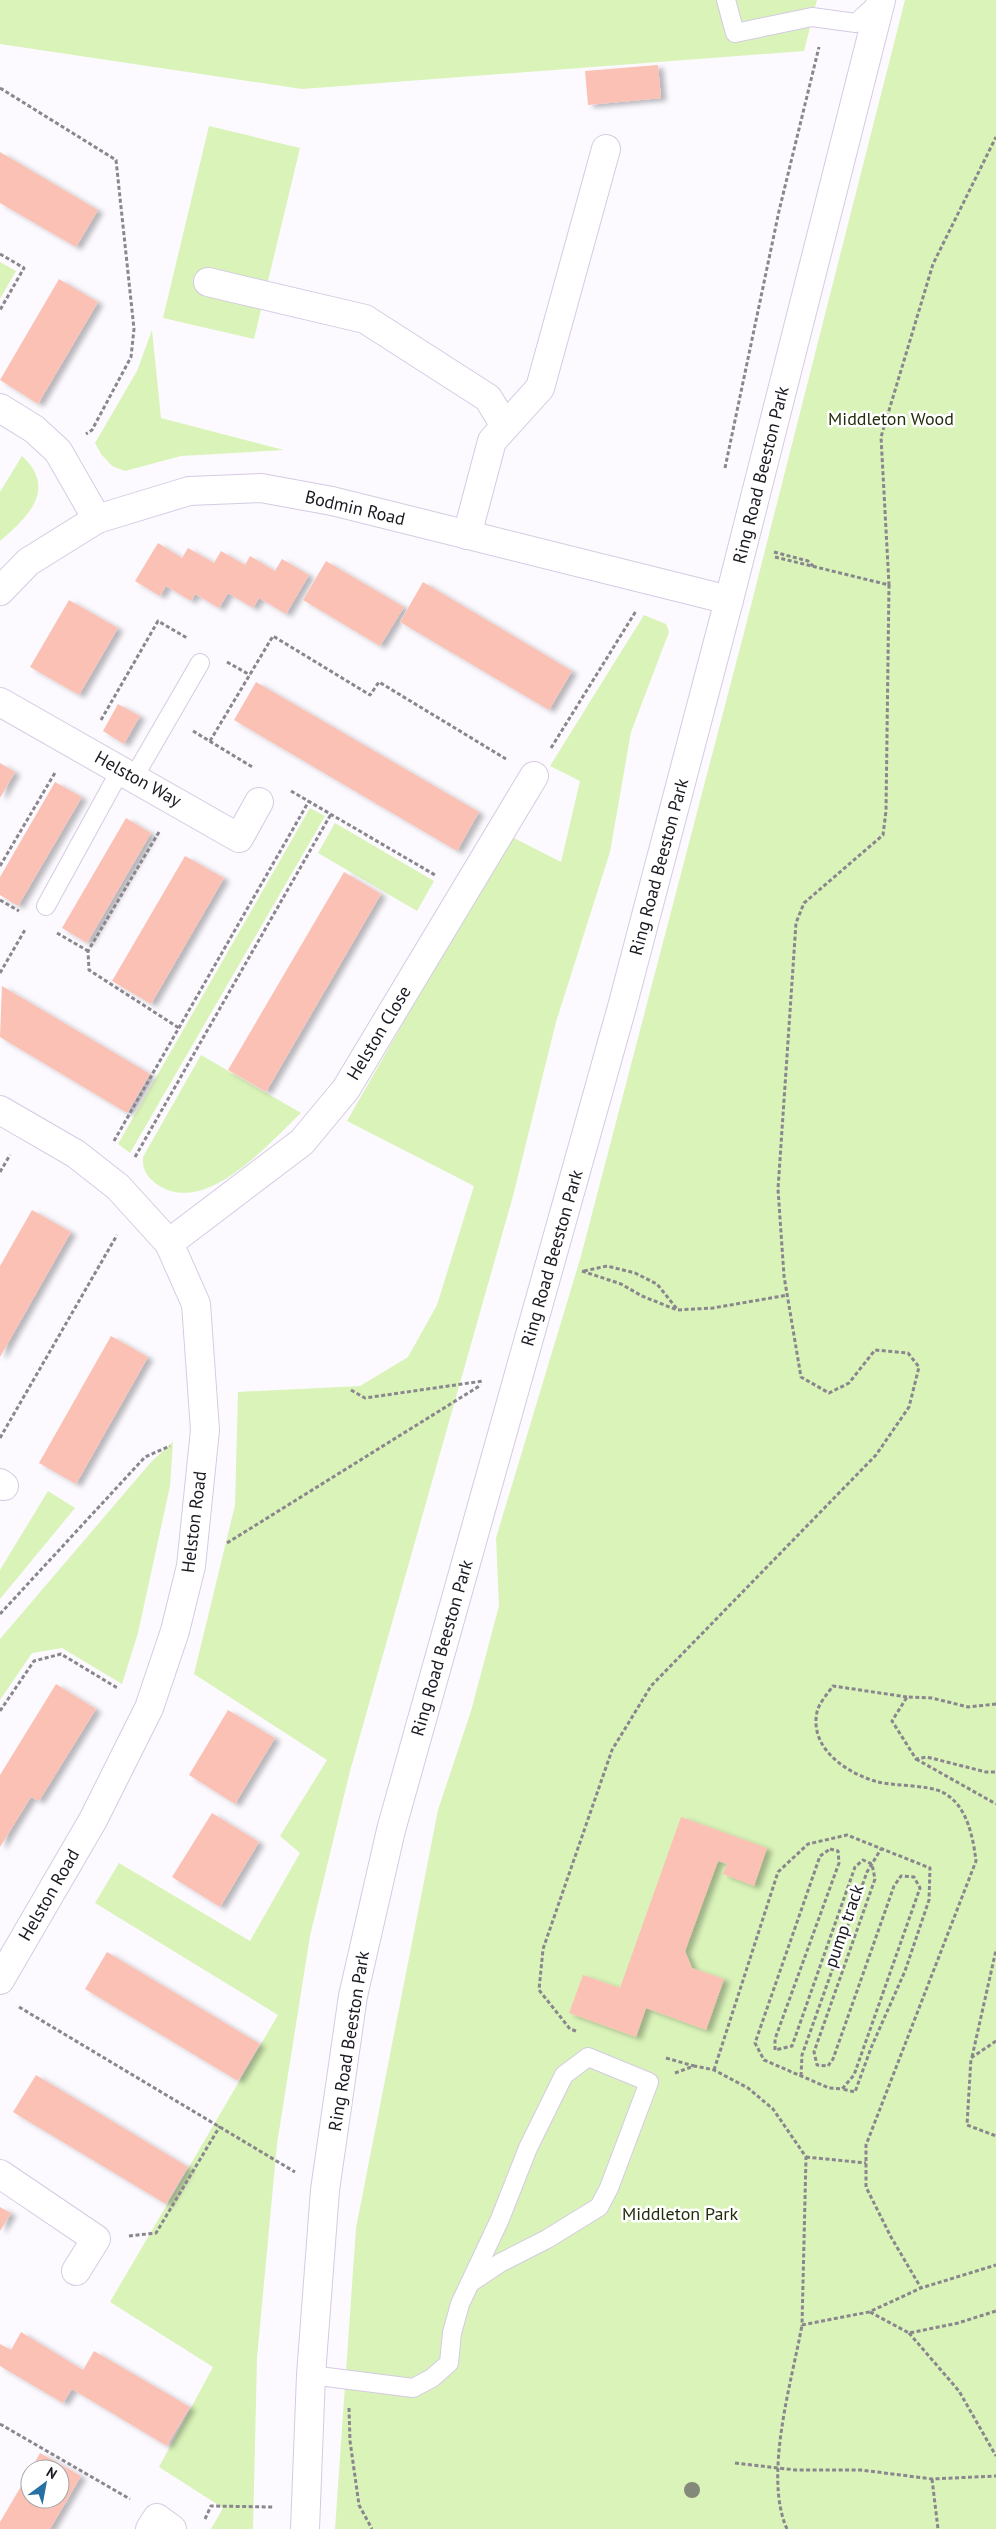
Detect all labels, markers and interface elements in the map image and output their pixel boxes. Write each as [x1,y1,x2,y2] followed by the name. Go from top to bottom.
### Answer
[727,383,794,566] street label: Ring Road Beeston Park
[828,407,954,430] park label: Middleton Wood
[303,485,407,530] street label: Bodmin Road
[91,745,186,812] street label: Helston Way
[624,776,693,958] street label: Ring Road Beeston Park
[341,981,416,1084] street label: Helston Close
[515,1167,588,1349] street label: Ring Road Beeston Park
[176,1470,211,1574] street label: Helston Road
[405,1557,478,1739] street label: Ring Road Beeston Park
[13,1845,84,1945] street label: Helston Road
[819,1881,869,1970] street label: pump track
[323,1949,374,2133] street label: Ring Road Beeston Park
[622,2202,738,2225] park label: Middleton Park
[20,2459,70,2509] north arrow
[43,2463,61,2483] text: N

